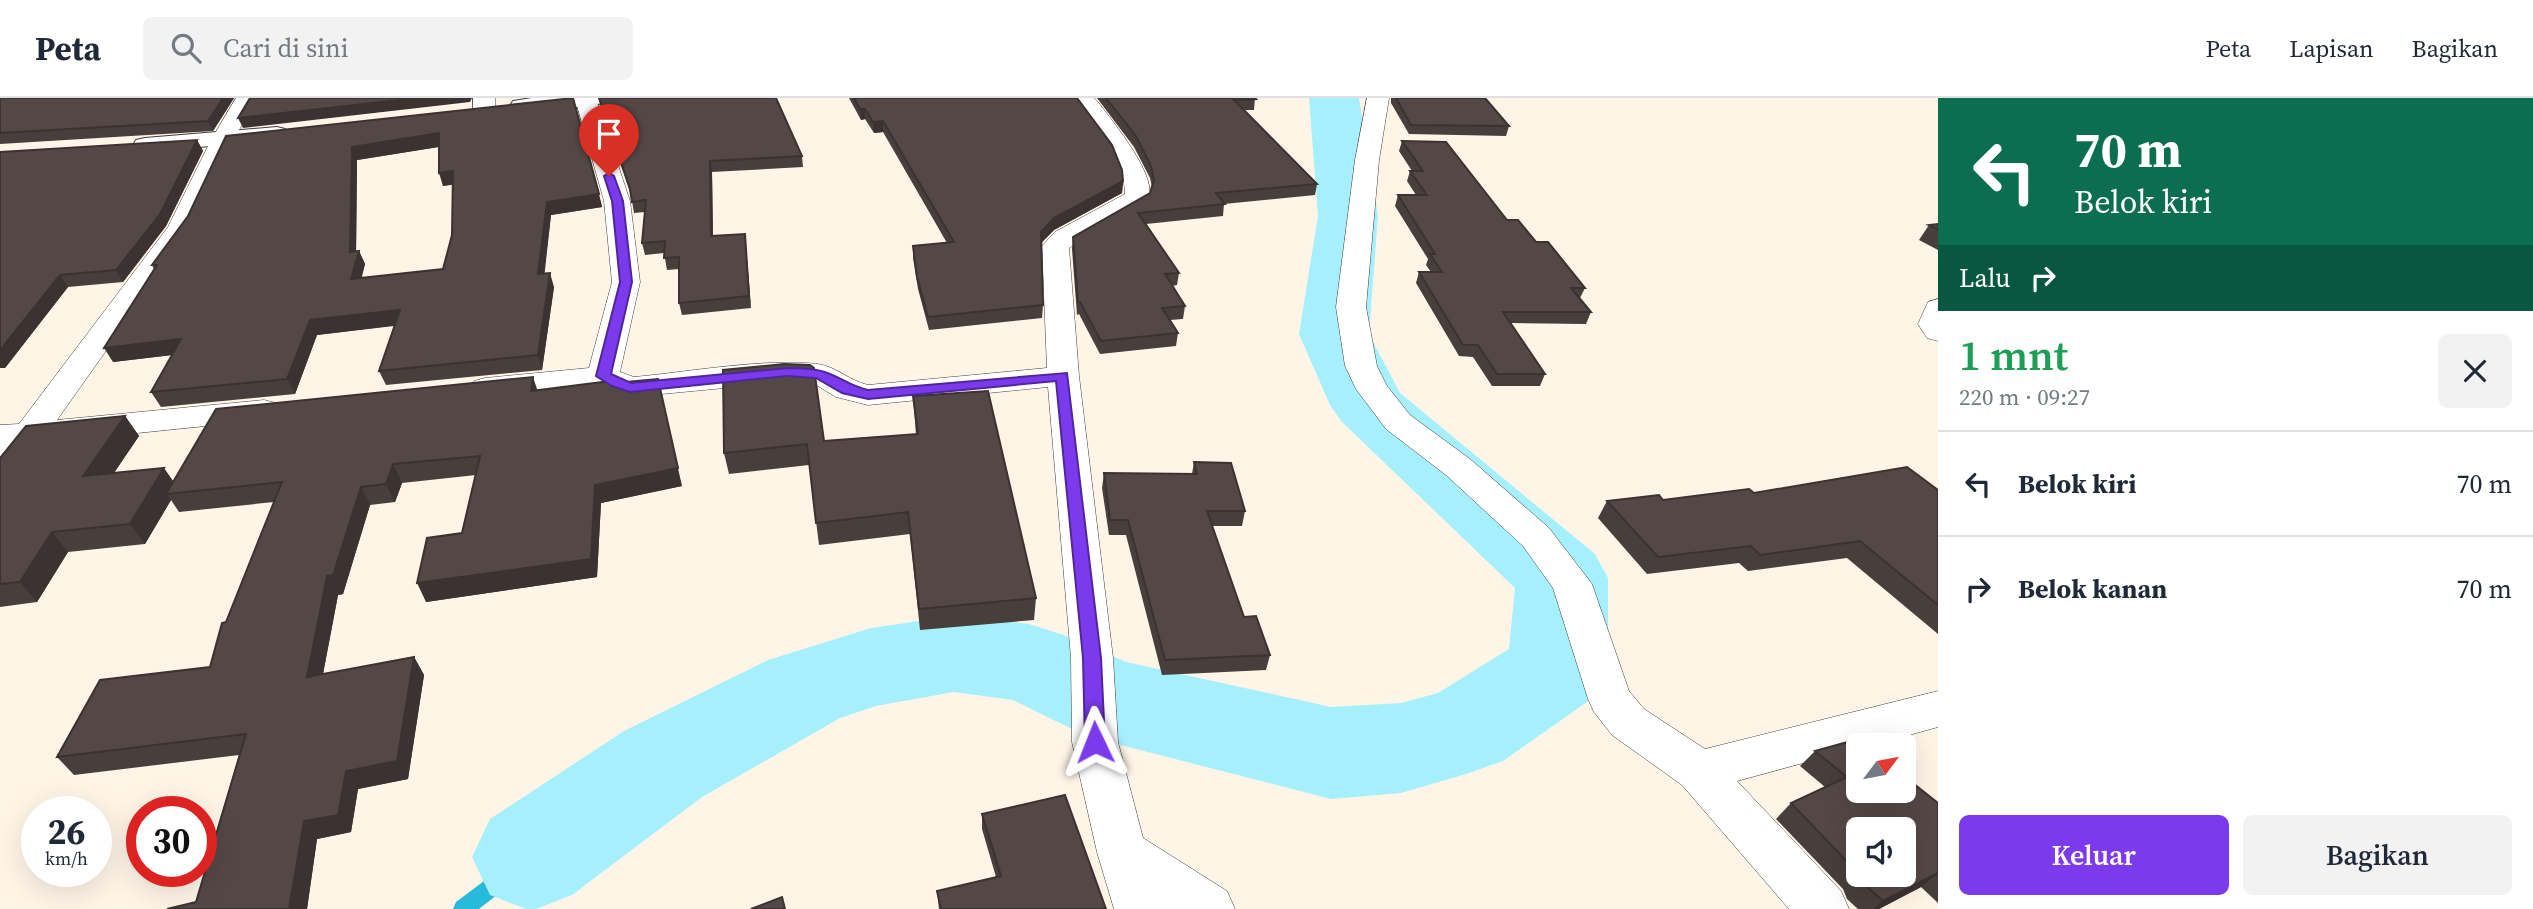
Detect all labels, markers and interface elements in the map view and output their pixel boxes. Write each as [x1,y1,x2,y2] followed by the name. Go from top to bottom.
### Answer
[143,17,633,80] search box
[35,26,101,71] text: Peta
[167,29,205,67] icon: search
[223,30,348,66] text: Cari di sini
[2205,32,2251,65] text: Peta
[2289,32,2374,65] text: Lapisan
[2412,32,2498,65] text: Bagikan
[579,104,639,176] pin
[590,115,628,153] icon: arrive
[2074,116,2182,183] text: 70 m
[1959,126,2050,217] icon: left
[2074,180,2212,224] text: Belok kiri
[2024,259,2062,297] icon: right
[1959,260,2010,296] text: Lalu
[1959,326,2068,384] text: 1 mnt
[2438,334,2512,408] button: close
[1959,381,2090,413] text: 220 m · 09:27
[1959,465,1997,503] icon: left
[2018,466,2136,502] text: Belok kiri
[2457,466,2512,502] text: 70 m
[1959,570,1997,608] icon: right
[2018,571,2167,607] text: Belok kanan
[2457,571,2512,607] text: 70 m
[1058,705,1132,779] position arrow
[1846,733,1916,803] north arrow
[1846,733,1916,887] map controls
[126,796,217,887] speed limit sign: 30
[48,808,85,856] text: 26
[1959,815,2229,895] button: Keluar
[2243,815,2512,895] button: Bagikan
[1846,817,1916,887] button: sound
[45,846,88,871] text: km/h

